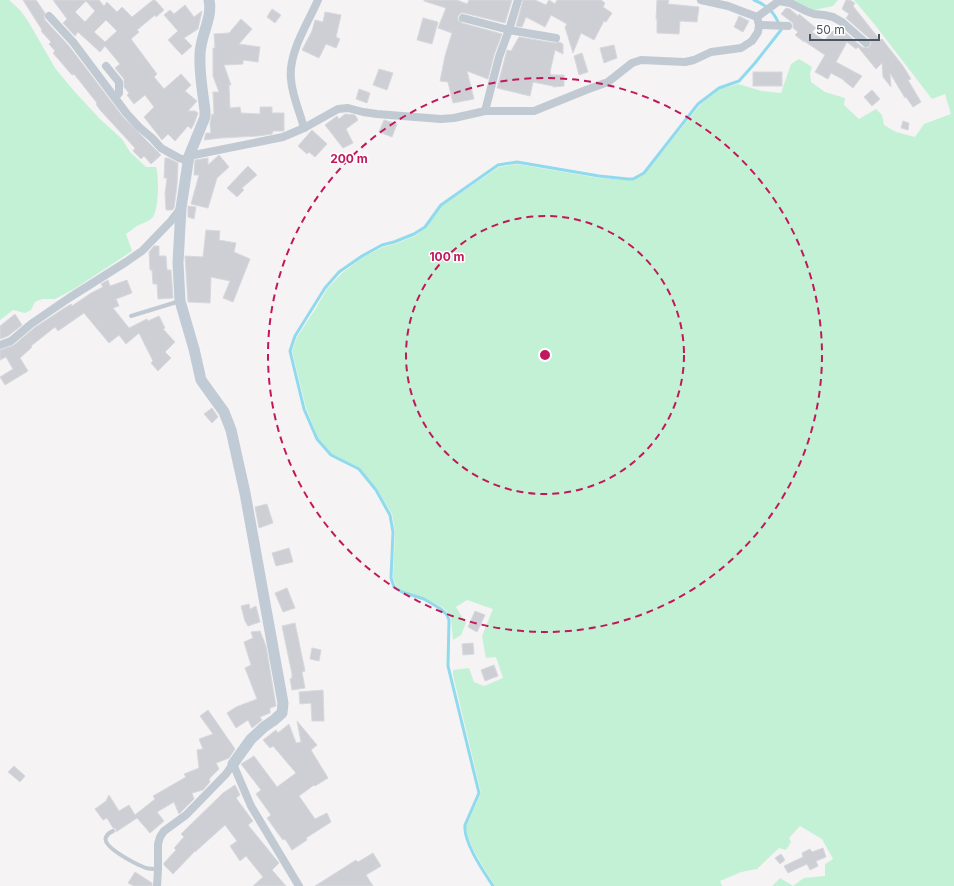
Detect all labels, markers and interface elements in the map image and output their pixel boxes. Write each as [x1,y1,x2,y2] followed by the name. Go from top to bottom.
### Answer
[810,16,879,42] scale bar
[816,22,845,37] text: 50 m
[330,151,368,166] text: 200 m
[429,249,465,264] text: 100 m
[538,348,552,362] centre of rings

